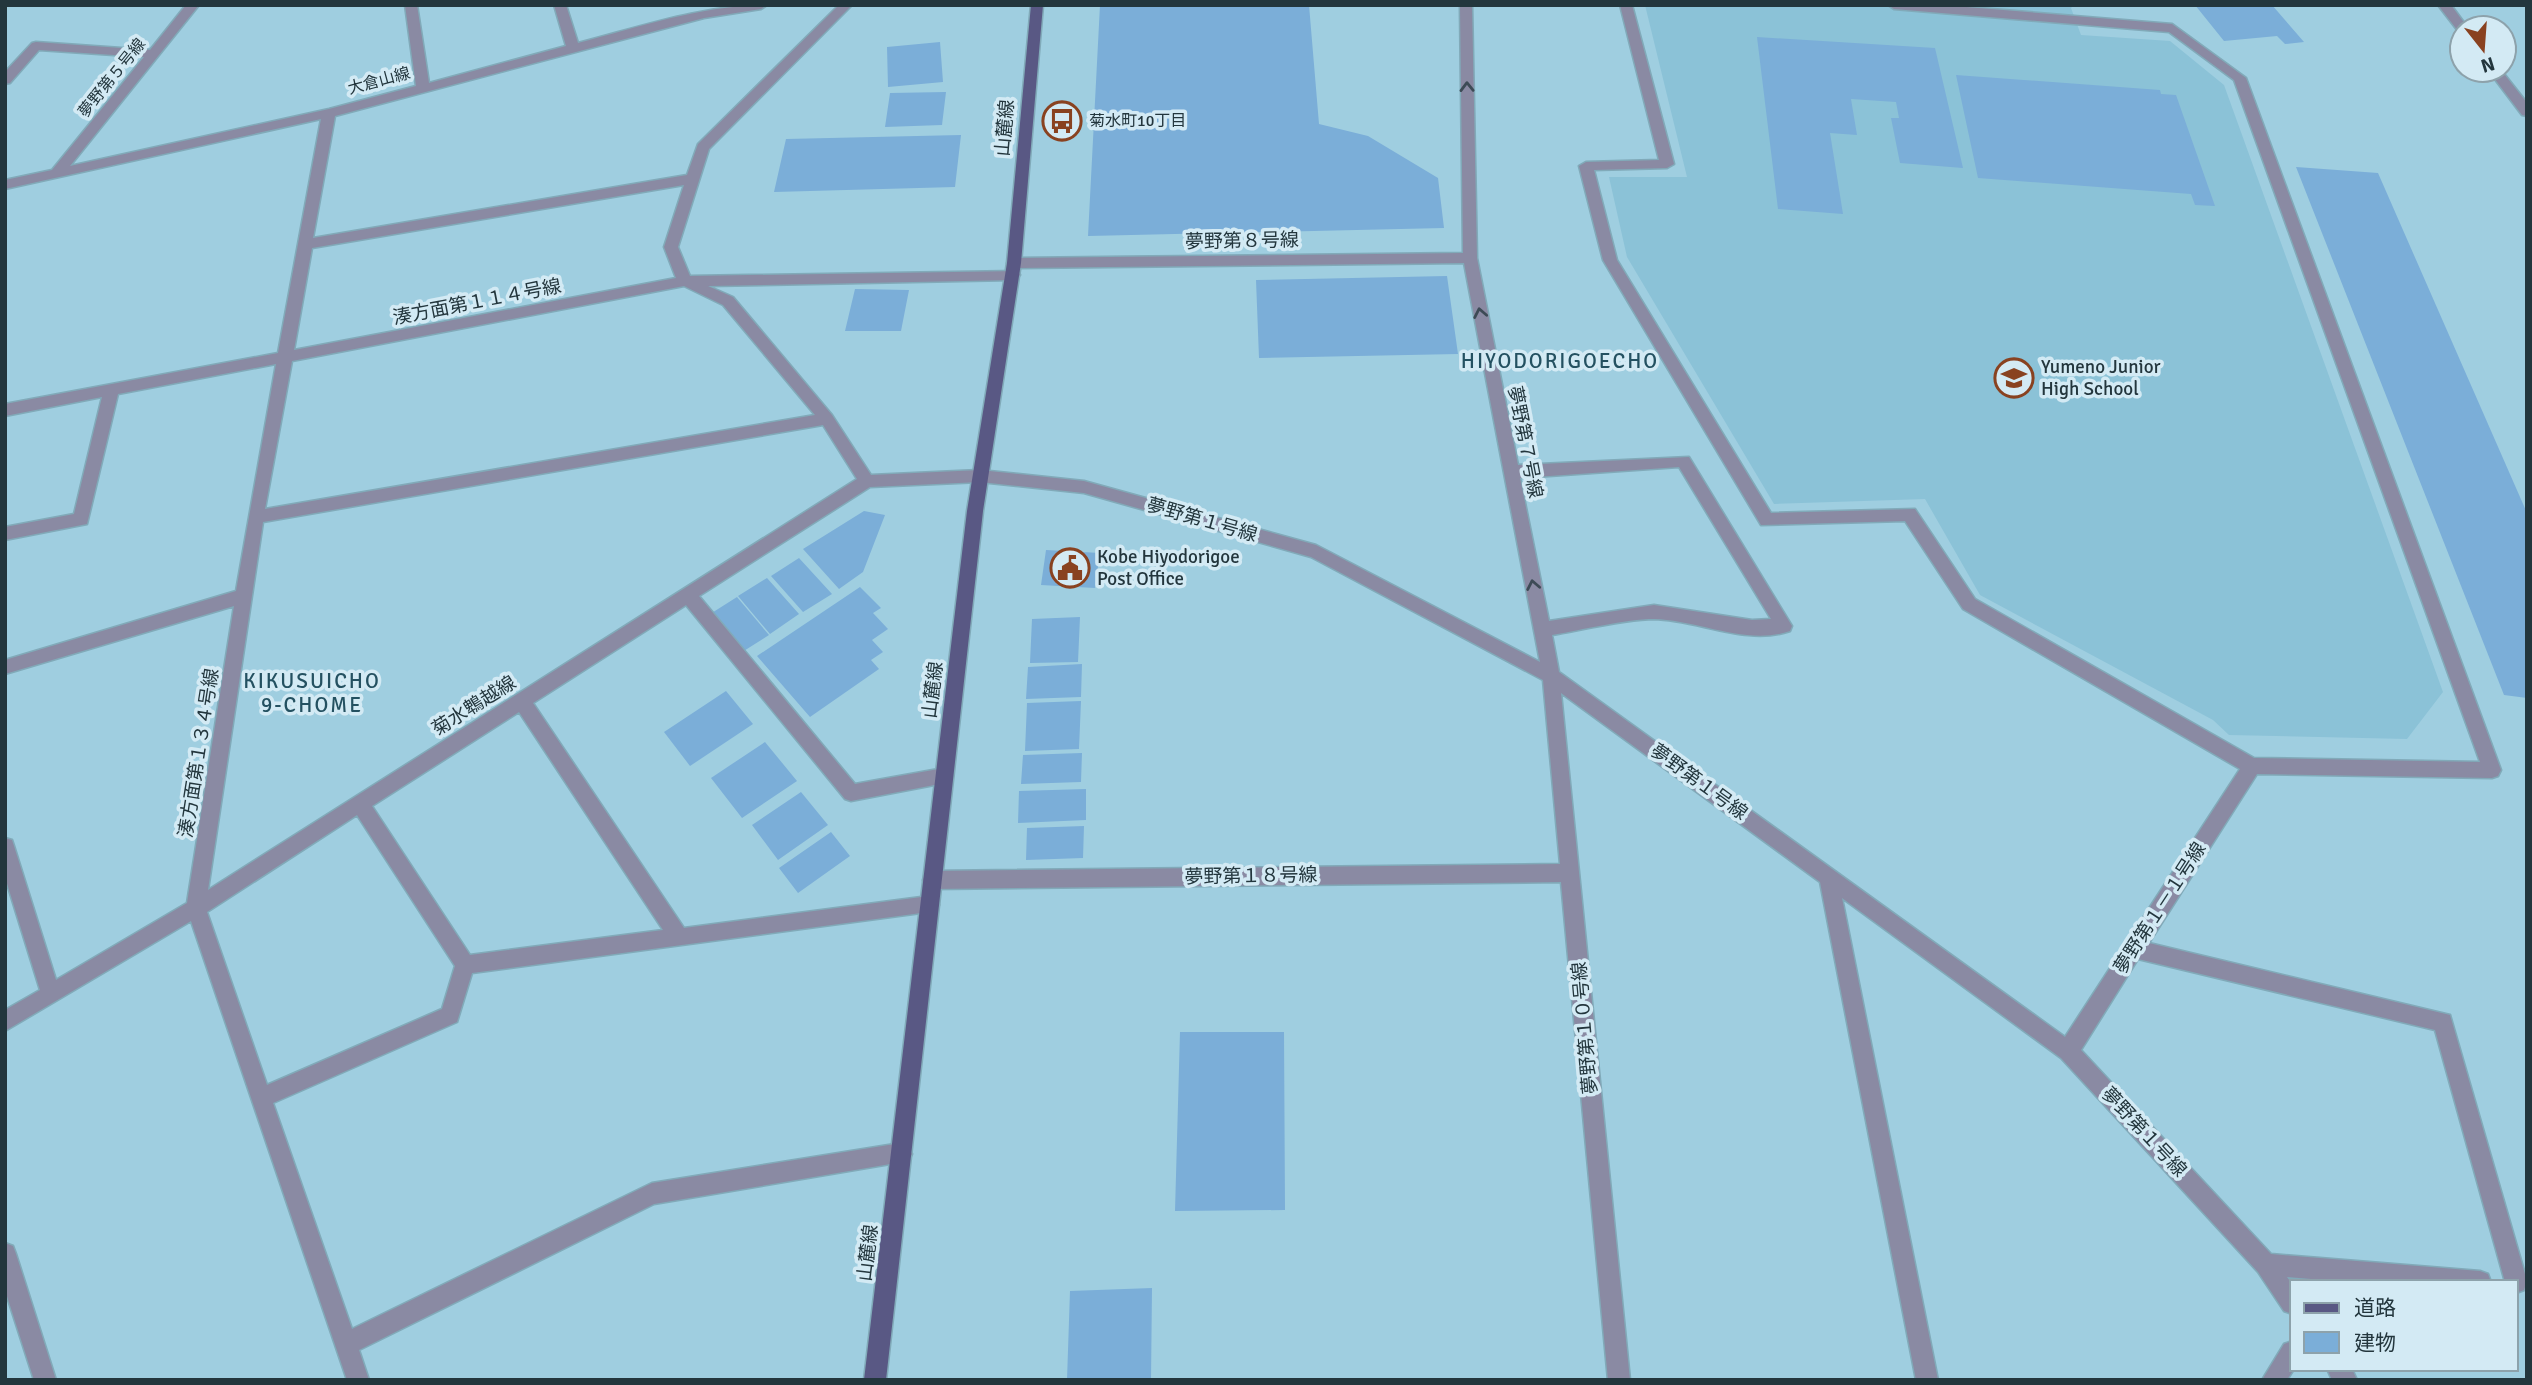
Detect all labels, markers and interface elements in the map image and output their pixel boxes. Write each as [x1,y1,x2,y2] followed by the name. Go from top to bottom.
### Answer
[2448,14,2518,84] north arrow
[74,34,150,122] street label: 夢野第５号線
[2478,51,2498,78] text: N
[345,63,413,99] street label: 大倉山線
[1459,81,1475,92] one-way arrow
[991,99,1019,157] street label: 山麓線
[1041,100,1083,142] bus stop icon: 菊水町10丁目
[1089,111,1186,131] place label: 菊水町10丁目
[1185,228,1299,254] street label: 夢野第８号線
[391,274,563,330] street label: 湊方面第１１４号線
[1474,307,1489,319] one-way arrow
[1461,348,1659,374] district label: HIYODORIGOECHO
[2041,355,2161,401] place label: Yumeno Junior High School
[1993,357,2035,399] school or university icon: Yumeno Junior High School
[1502,384,1548,500] street label: 夢野第７号線
[1144,493,1260,547] street label: 夢野第１号線
[1097,545,1240,591] place label: Kobe Hiyodorigoe Post Office
[1049,547,1091,589] public building icon: Kobe Hiyodorigoe Post Office
[1527,579,1542,591] one-way arrow
[918,660,948,720] street label: 山麓線
[174,667,224,839] street label: 湊方面第１３４号線
[243,668,381,718] district label: KIKUSUICHO 9-CHOME
[427,671,521,741] street label: 菊水鵯越線
[1646,739,1752,825] street label: 夢野第１号線
[2109,838,2211,978] street label: 夢野第１－１号線
[1184,863,1318,889] street label: 夢野第１８号線
[1567,961,1603,1095] street label: 夢野第１０号線
[2096,1082,2192,1182] street label: 夢野第１号線
[853,1223,883,1283] street label: 山麓線
[2290,1280,2518,1371] legend
[2354,1295,2396,1321] text: 道路
[2354,1330,2396,1356] text: 建物

